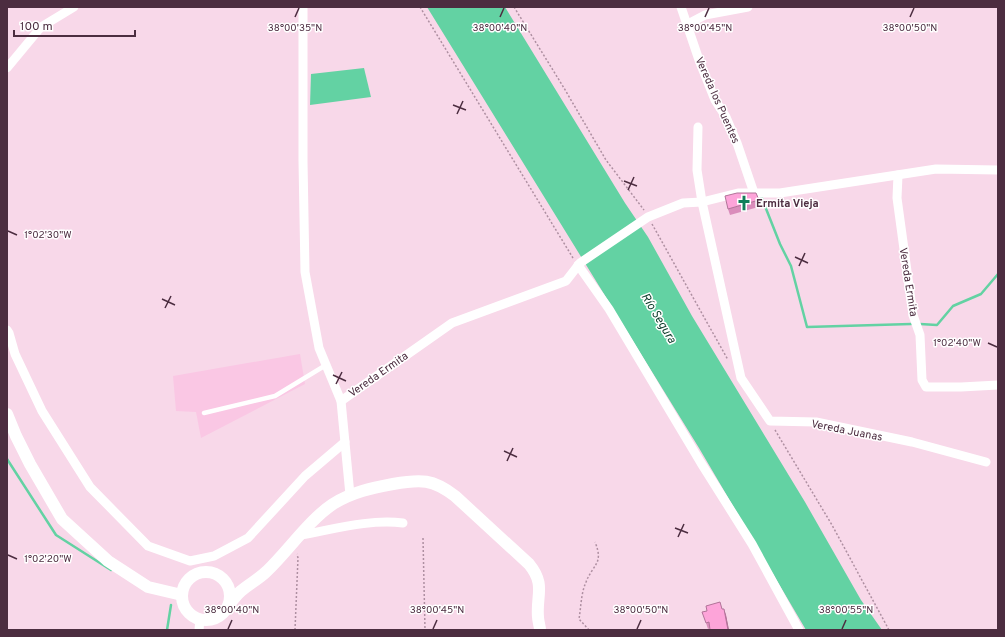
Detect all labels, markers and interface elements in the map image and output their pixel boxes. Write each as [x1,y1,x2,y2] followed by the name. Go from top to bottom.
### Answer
[14,12,135,38] scale bar
[20,19,53,35] text: 100 m
[268,22,322,35] text: 38°00'35"N
[473,22,527,35] text: 38°00'40"N
[678,22,732,35] text: 38°00'45"N
[883,22,937,35] text: 38°00'50"N
[692,55,742,146] street label: Vereda los Puentes
[735,194,753,212] church icon: Ermita Vieja
[756,197,819,211] place label: Ermita Vieja
[24,229,72,242] text: 1°02'30"W
[896,247,920,318] street label: Vereda Ermita
[637,290,680,347] water label: Río Segura
[933,337,981,350] text: 1°02'40"W
[346,349,411,400] street label: Vereda Ermita
[810,417,884,445] street label: Vereda Juanas
[24,553,72,566] text: 1°02'20"W
[205,604,259,617] text: 38°00'40"N
[410,604,464,617] text: 38°00'45"N
[614,604,668,617] text: 38°00'50"N
[819,604,873,617] text: 38°00'55"N

